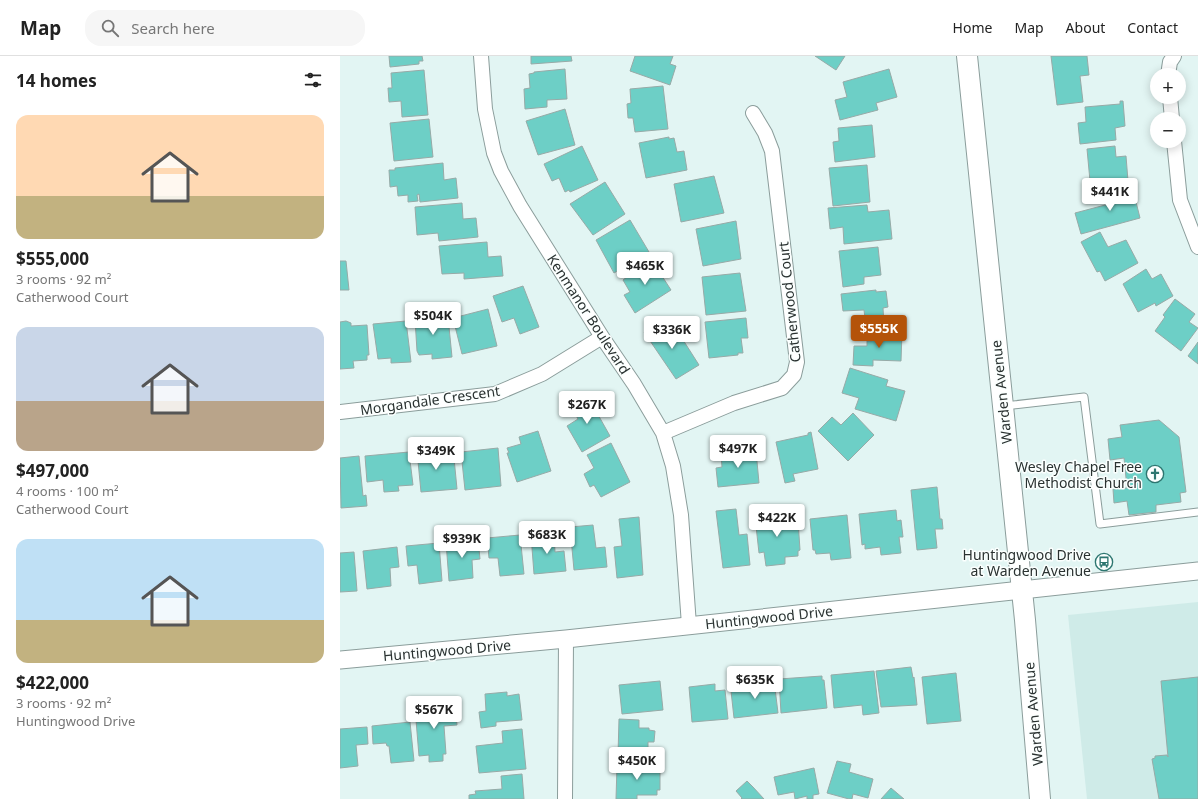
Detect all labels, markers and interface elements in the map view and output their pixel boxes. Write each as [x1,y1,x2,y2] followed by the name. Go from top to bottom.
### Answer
[85,10,365,46] search box
[20,15,61,41] text: Map
[99,17,121,39] icon: search
[131,18,215,38] text: Search here
[953,18,992,37] text: Home
[1014,18,1044,37] text: Map
[1066,18,1105,37] text: About
[1127,18,1178,37] text: Contact
[1150,68,1186,148] map controls
[1150,68,1186,104] button: +
[16,69,97,92] text: 14 homes
[302,69,324,91] icon: filters
[1150,112,1186,148] button: −
[134,141,206,213] icon: home
[1082,178,1138,212] pin: $441K
[1091,182,1129,200] text: $441K
[773,241,805,363] street label: Catherwood Court
[16,247,89,270] text: $555,000
[543,250,635,378] street label: Kenmanor Boulevard
[617,252,673,286] pin: $465K
[626,256,664,274] text: $465K
[16,270,111,288] text: 3 rooms · 92 m²
[16,288,128,306] text: Catherwood Court
[405,302,461,336] pin: $504K
[414,306,452,324] text: $504K
[851,315,907,349] pin: $555K
[644,316,700,350] pin: $336K
[860,319,898,337] text: $555K
[653,320,691,338] text: $336K
[986,339,1016,445] street label: Warden Avenue
[134,353,206,425] icon: home
[359,381,501,419] street label: Morgandale Crescent
[559,391,615,425] pin: $267K
[568,395,606,413] text: $267K
[710,435,766,469] pin: $497K
[408,437,464,471] pin: $349K
[719,439,757,457] text: $497K
[417,441,455,459] text: $349K
[1015,457,1142,492] place label: Wesley Chapel Free Methodist Church
[16,459,89,482] text: $497,000
[1145,464,1165,484] church icon: Wesley Chapel Free Methodist Church
[16,482,119,500] text: 4 rooms · 100 m²
[16,500,128,518] text: Catherwood Court
[749,504,805,538] pin: $422K
[758,508,796,526] text: $422K
[519,521,575,555] pin: $683K
[434,525,490,559] pin: $939K
[528,525,566,543] text: $683K
[443,529,481,547] text: $939K
[963,545,1091,580] place label: Huntingwood Drive at Warden Avenue
[1094,552,1114,572] bus stop icon: Huntingwood Drive at Warden Avenue
[134,565,206,637] icon: home
[704,601,834,633] street label: Huntingwood Drive
[382,635,512,665] street label: Huntingwood Drive
[1019,661,1047,767] street label: Warden Avenue
[727,666,783,700] pin: $635K
[736,670,774,688] text: $635K
[16,671,89,694] text: $422,000
[16,694,111,712] text: 3 rooms · 92 m²
[406,696,462,730] pin: $567K
[415,700,453,718] text: $567K
[16,712,135,730] text: Huntingwood Drive
[609,747,665,781] pin: $450K
[618,751,656,769] text: $450K

